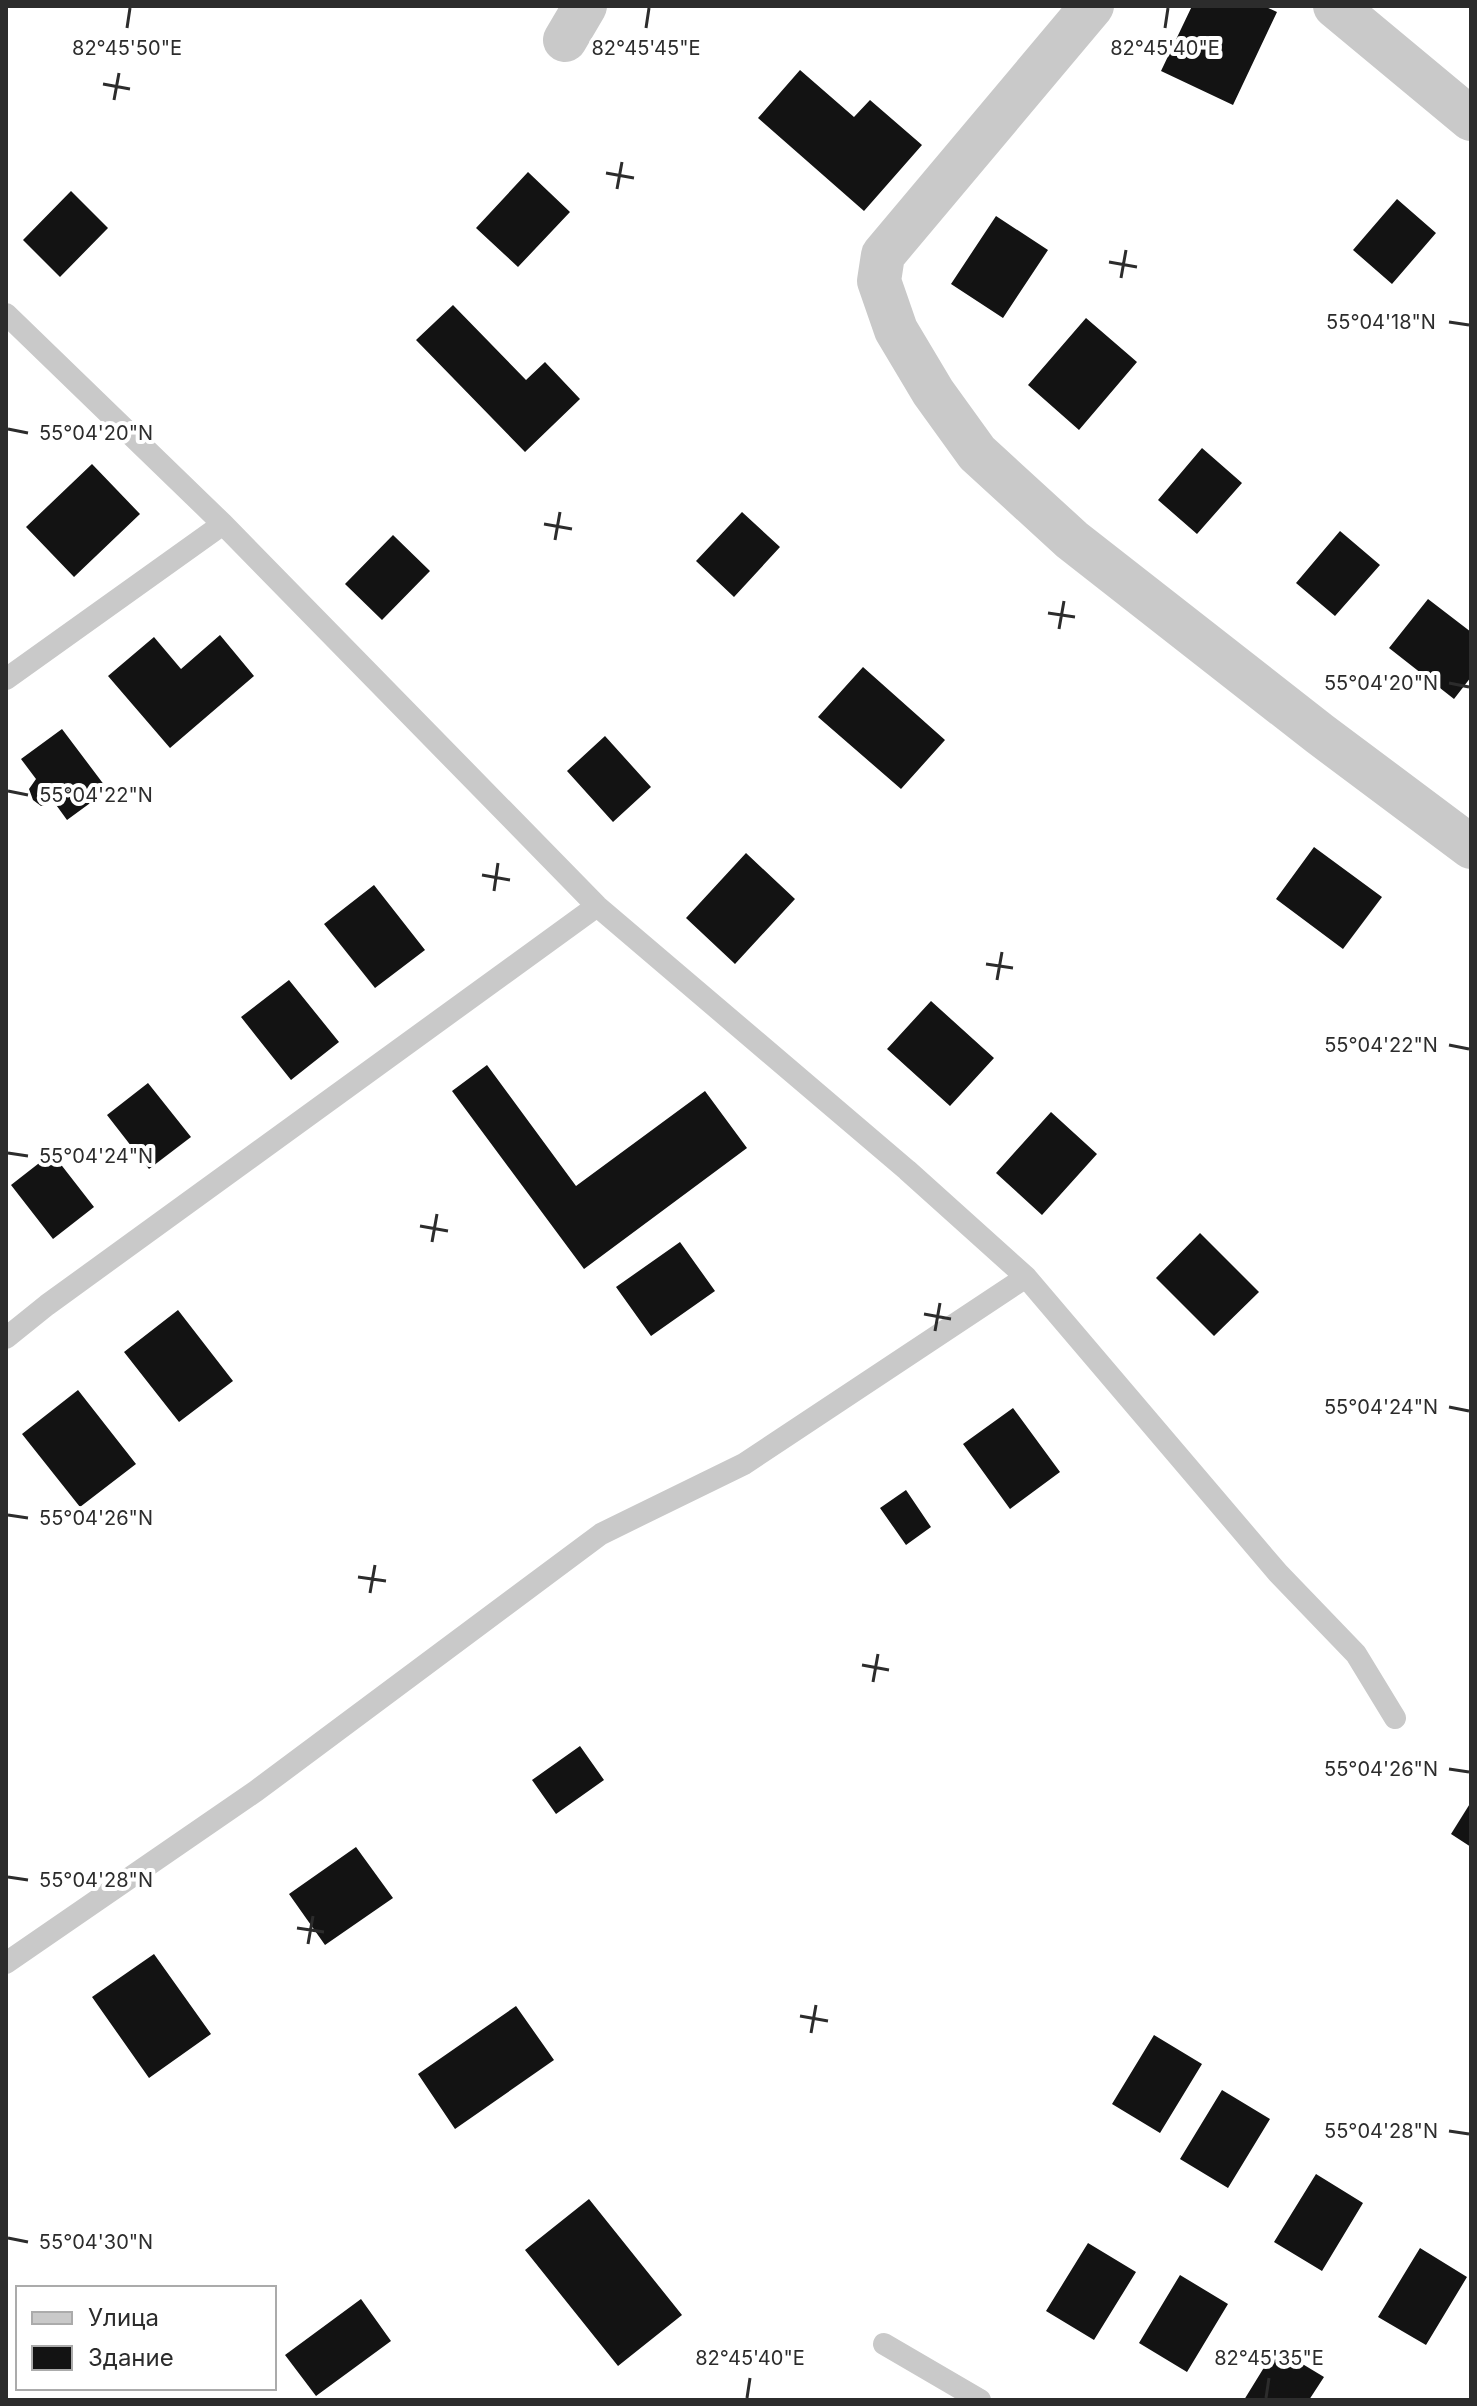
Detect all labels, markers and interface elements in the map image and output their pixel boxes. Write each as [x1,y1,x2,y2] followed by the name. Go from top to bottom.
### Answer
[72,36,182,60] text: 82°45'50"E
[591,36,701,60] text: 82°45'45"E
[1110,36,1220,60] text: 82°45'40"E
[1326,310,1436,334] text: 55°04'18"N
[39,421,153,445] text: 55°04'20"N
[1324,671,1438,695] text: 55°04'20"N
[39,783,153,807] text: 55°04'22"N
[1324,1033,1438,1057] text: 55°04'22"N
[39,1144,153,1168] text: 55°04'24"N
[1324,1395,1438,1419] text: 55°04'24"N
[39,1506,153,1530] text: 55°04'26"N
[1324,1757,1438,1781] text: 55°04'26"N
[39,1868,153,1892] text: 55°04'28"N
[1324,2119,1438,2143] text: 55°04'28"N
[39,2230,153,2254] text: 55°04'30"N
[16,2286,276,2390] legend
[88,2303,159,2332] text: Улица
[88,2343,174,2372] text: Здание
[695,2346,805,2370] text: 82°45'40"E
[1214,2346,1324,2370] text: 82°45'35"E

